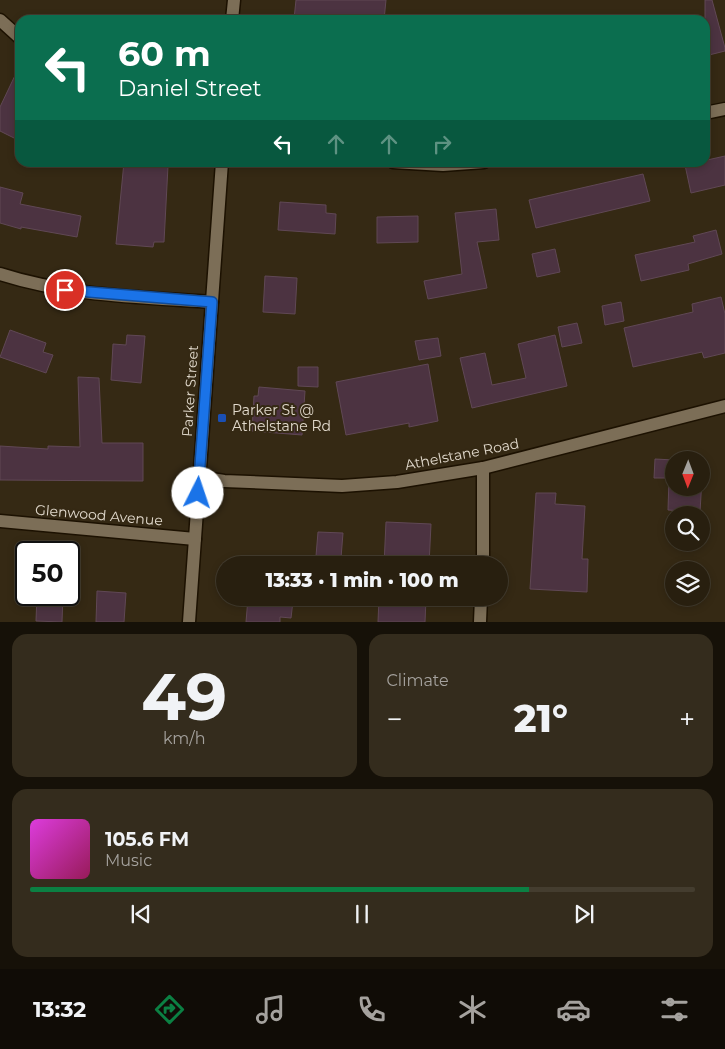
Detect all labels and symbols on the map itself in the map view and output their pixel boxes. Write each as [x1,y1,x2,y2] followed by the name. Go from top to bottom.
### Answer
[44,269,86,311] pin
[178,344,202,437] street label: Parker Street
[232,401,331,435] place label: Parker St @ Athelstane Rd
[216,412,228,424] marker: Parker St @ Athelstane Rd
[403,434,521,474] street label: Athelstane Road
[665,451,710,496] north arrow
[171,466,223,518] position arrow
[34,500,164,530] street label: Glenwood Avenue
[15,541,80,606] speed limit sign: 50

